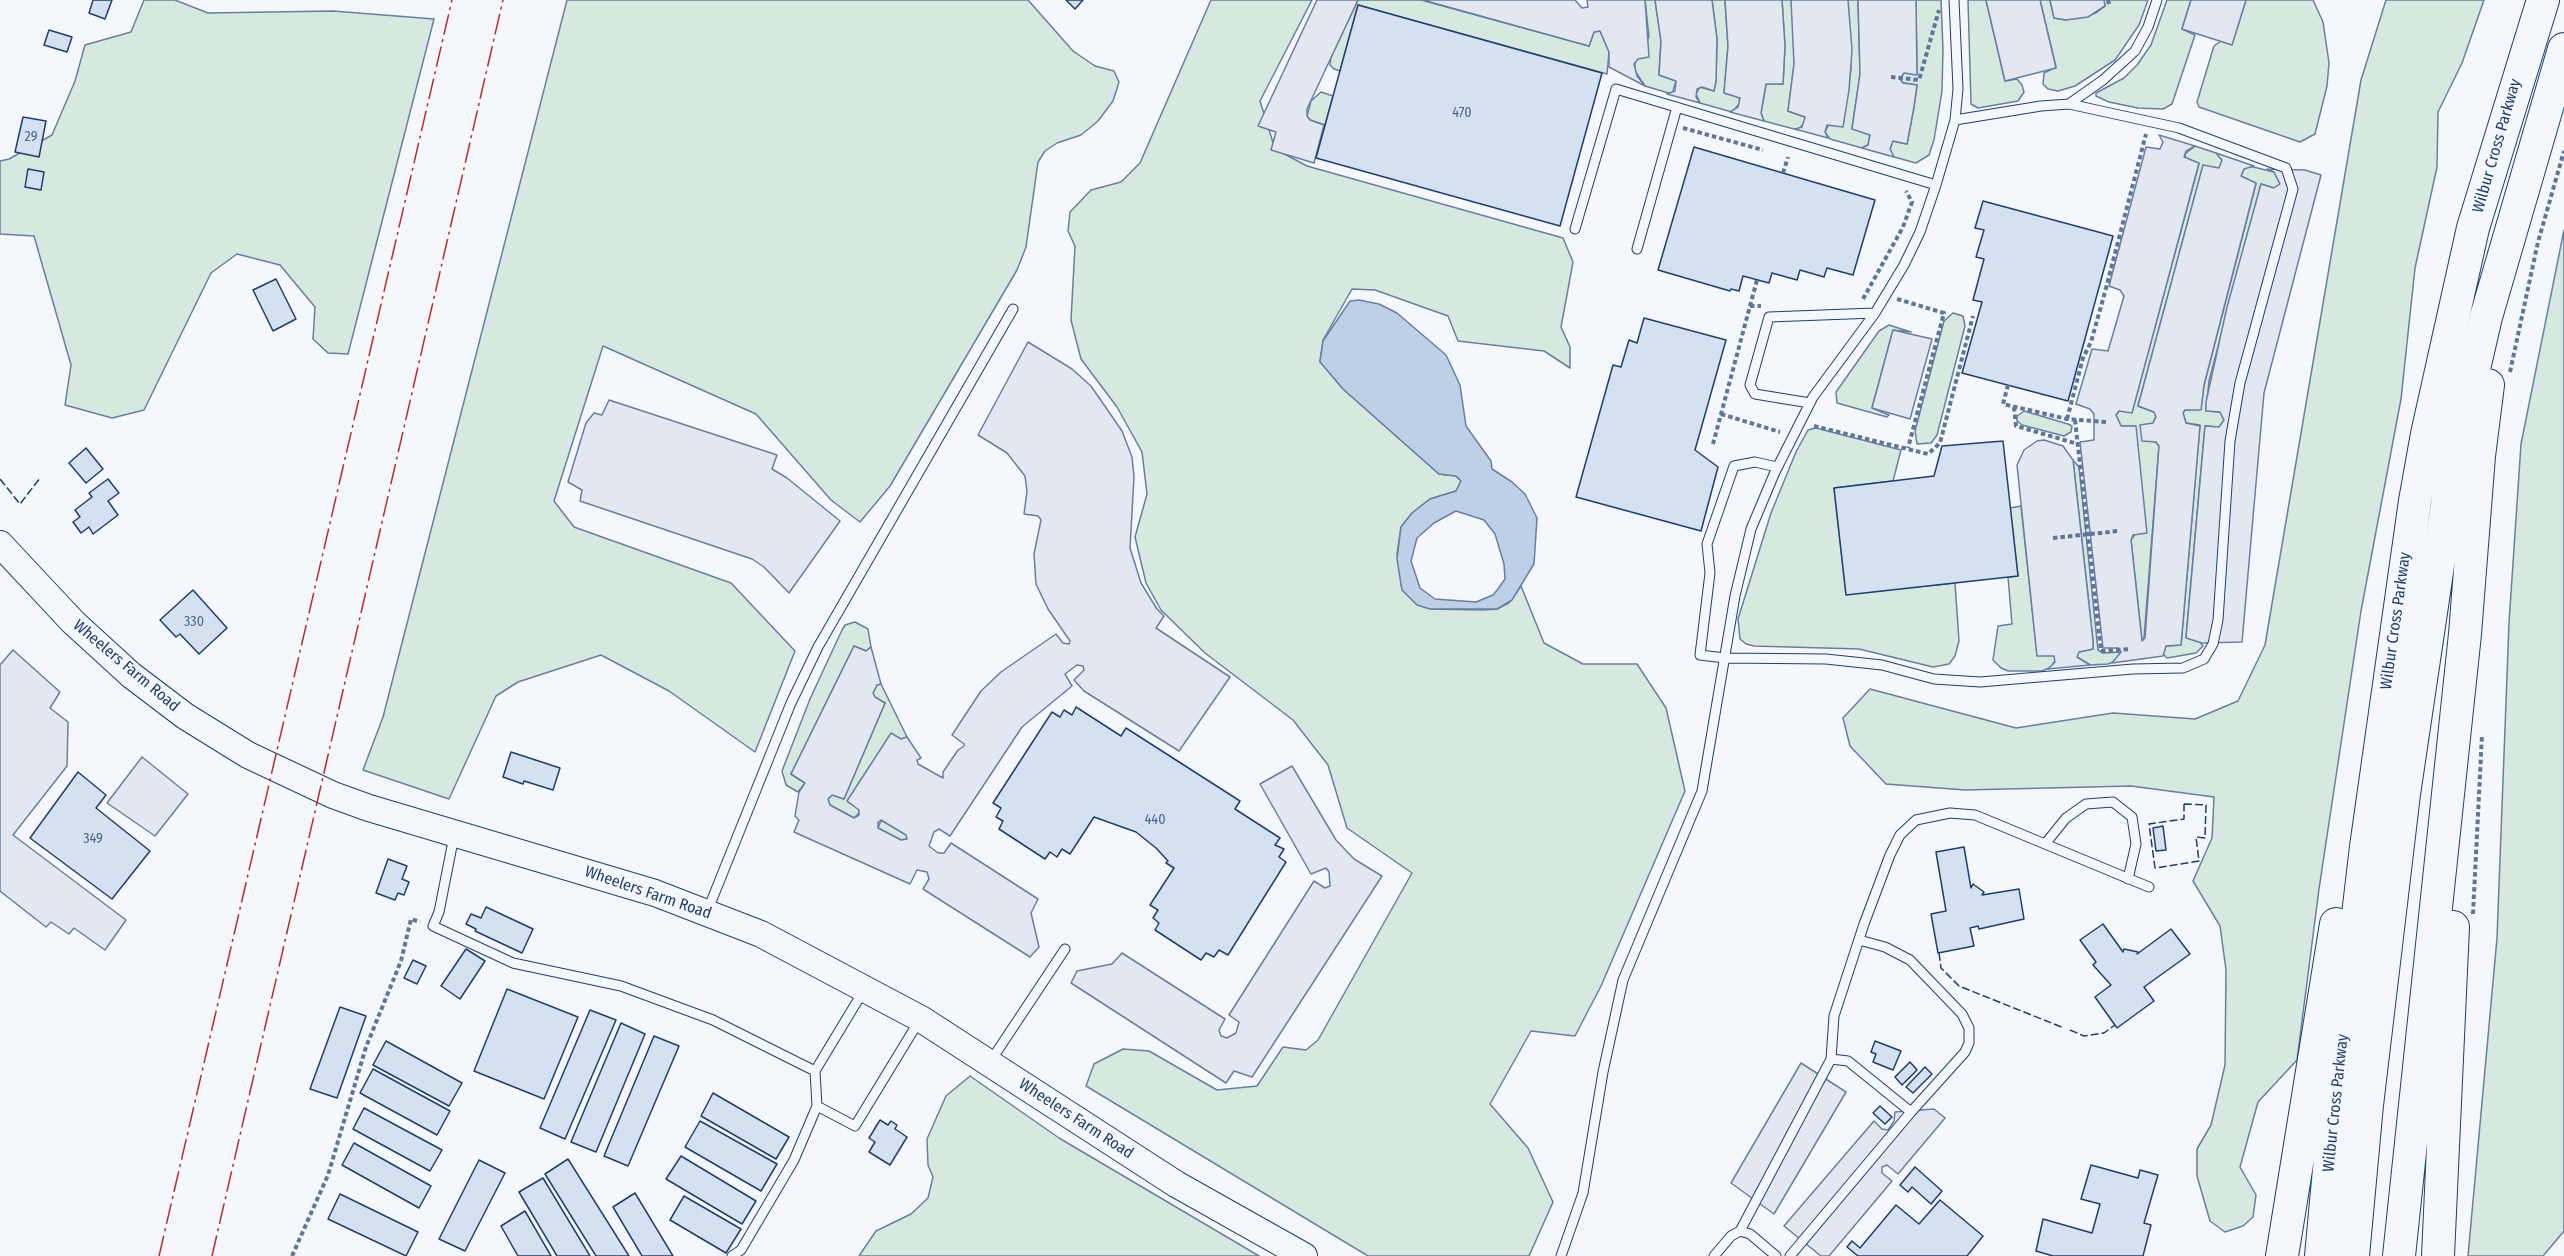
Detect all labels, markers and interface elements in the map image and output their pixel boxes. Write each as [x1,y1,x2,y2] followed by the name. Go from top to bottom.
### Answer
[2469,77,2525,215] street label: Wilbur Cross Parkway
[1452,105,1472,121] house number: 470
[25,129,37,145] house number: 29
[2377,551,2415,691] street label: Wilbur Cross Parkway
[184,614,204,630] house number: 330
[69,616,183,716] street label: Wheelers Farm Road
[1145,812,1165,828] house number: 440
[83,831,103,847] house number: 349
[582,862,714,924] street label: Wheelers Farm Road
[2319,1033,2353,1173] street label: Wilbur Cross Parkway
[1015,1075,1137,1163] street label: Wheelers Farm Road

